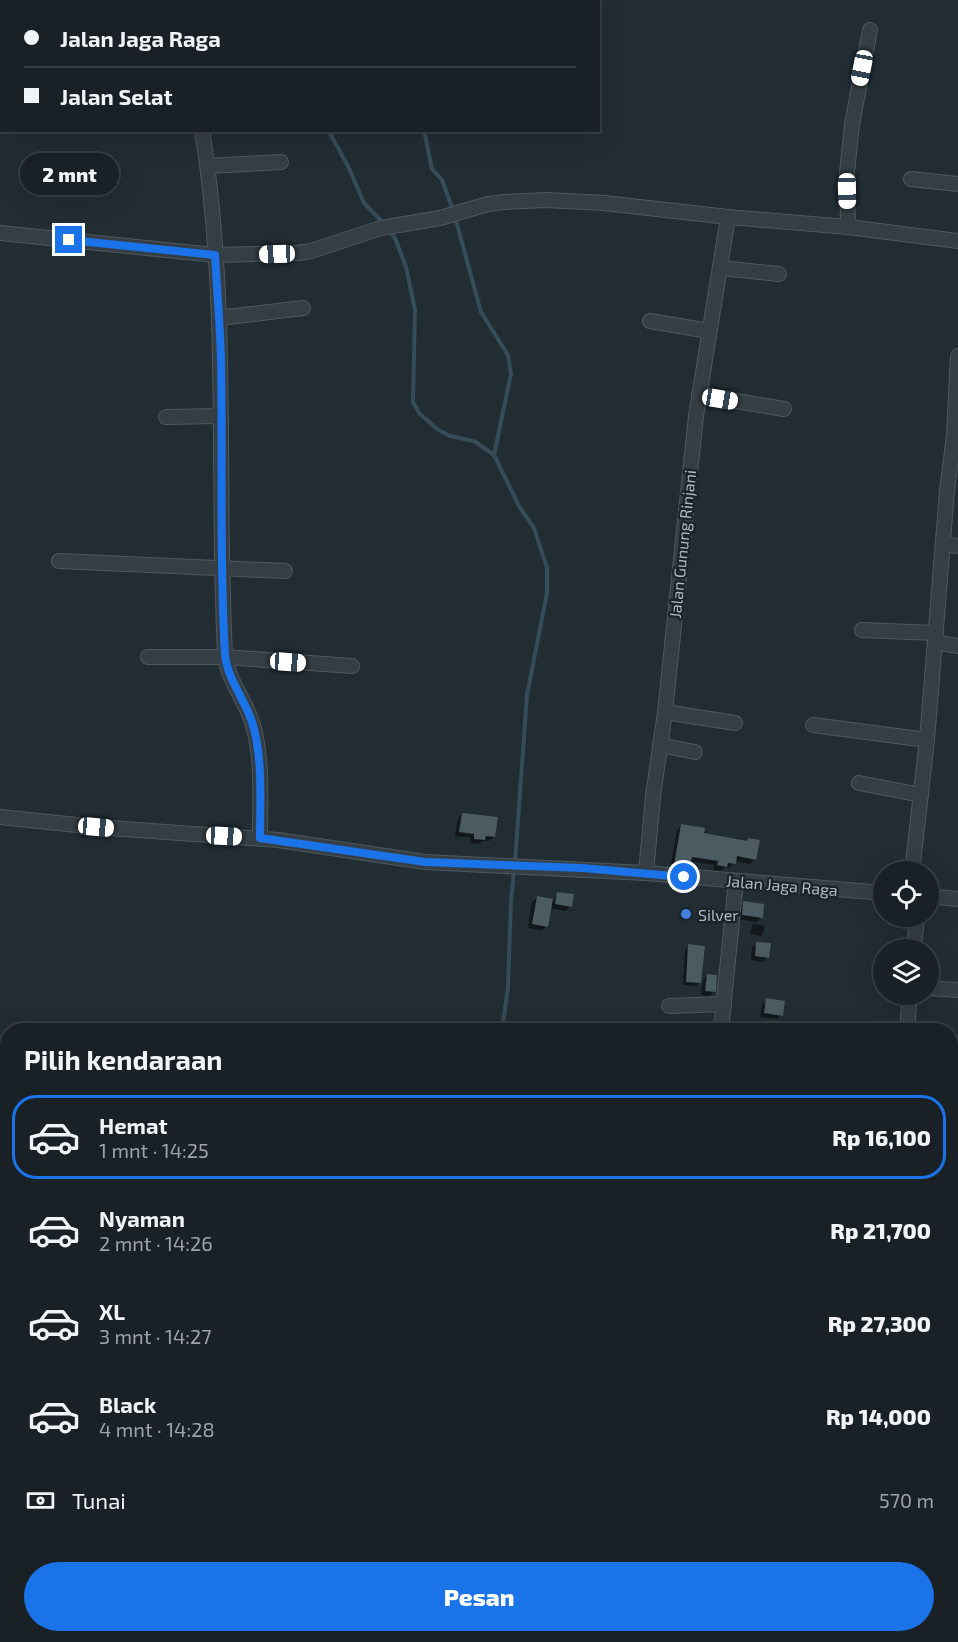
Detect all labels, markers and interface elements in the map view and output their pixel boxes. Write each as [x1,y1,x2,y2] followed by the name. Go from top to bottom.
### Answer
[60,25,221,51] text: Jalan Jaga Raga
[850,49,874,87] car
[60,83,173,109] text: Jalan Selat
[20,153,118,195] callout: 2 mnt
[42,162,97,186] text: 2 mnt
[838,173,856,209] car
[55,226,82,253] route end
[259,244,295,264] car
[701,387,739,411] car
[665,469,700,619] street label: Jalan Gunung Rinjani
[269,652,307,672] car
[77,816,115,838] car
[206,826,242,846] car
[873,861,939,1005] map controls
[873,861,939,927] button: locate
[670,863,697,890] route start
[725,871,839,899] street label: Jalan Jaga Raga
[698,905,739,924] place label: Silver
[679,907,693,921] marker: Silver
[873,939,939,1005] button: layers
[24,1043,223,1075] text: Pilih kendaraan
[27,1110,81,1164] icon: car
[99,1112,168,1138] text: Hemat
[832,1124,931,1150] text: Rp 16,100
[99,1138,209,1162] text: 1 mnt · 14:25
[27,1203,81,1257] icon: car
[99,1205,185,1231] text: Nyaman
[830,1217,931,1243] text: Rp 21,700
[99,1231,213,1255] text: 2 mnt · 14:26
[27,1296,81,1350] icon: car
[99,1298,125,1324] text: XL
[828,1310,931,1336] text: Rp 27,300
[99,1324,211,1348] text: 3 mnt · 14:27
[27,1389,81,1443] icon: car
[99,1391,156,1417] text: Black
[826,1403,931,1429] text: Rp 14,000
[99,1417,215,1441] text: 4 mnt · 14:28
[24,1484,57,1517] icon: cash
[72,1487,126,1513] text: Tunai
[879,1488,934,1512] text: 570 m
[24,1562,934,1631] button: Pesan

